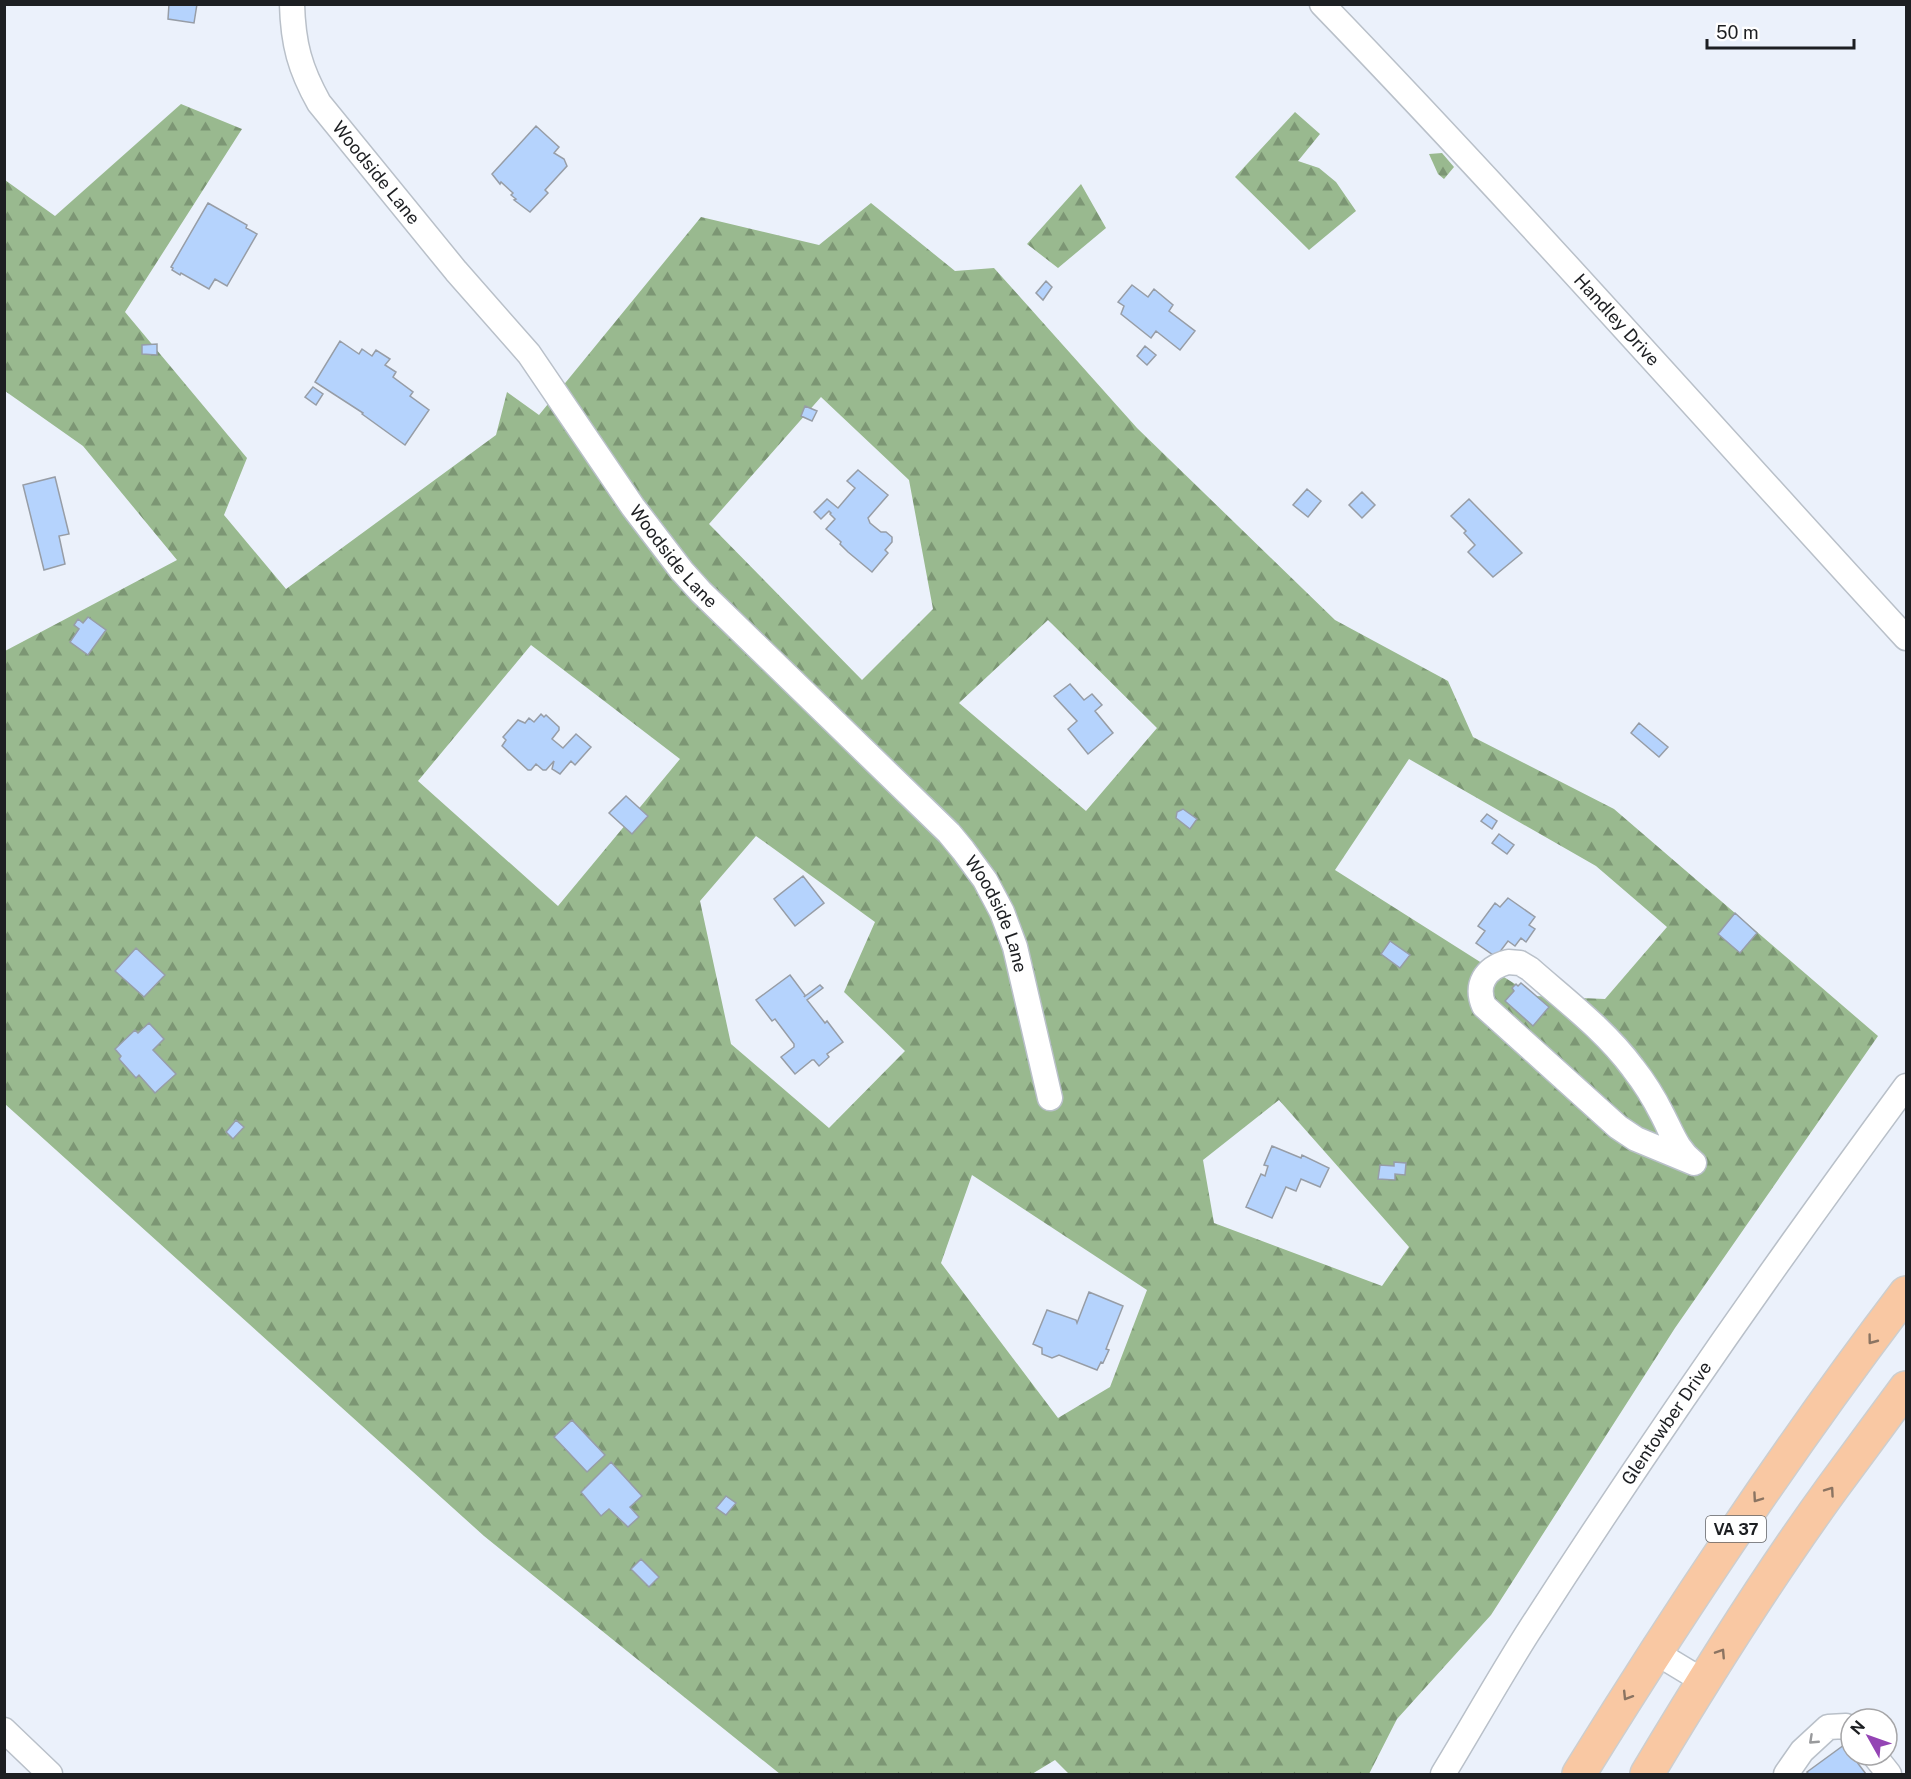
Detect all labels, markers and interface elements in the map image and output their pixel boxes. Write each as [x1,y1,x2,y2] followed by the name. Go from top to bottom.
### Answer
[1707,12,1854,50] scale bar
[1716,22,1759,43] text: 50 m
[328,117,425,228] street label: Woodside Lane
[1570,269,1664,370] street label: Handley Drive
[625,501,722,612] street label: Woodside Lane
[961,851,1032,974] street label: Woodside Lane
[1868,1333,1879,1344] one-way arrow
[1617,1357,1716,1489] street label: Glentowber Drive
[1823,1487,1834,1498] one-way arrow
[1753,1491,1764,1502] one-way arrow
[1706,1516,1766,1542] road number: VA 37
[1714,1649,1725,1660] one-way arrow
[1623,1690,1635,1700] one-way arrow
[1839,1707,1899,1767] north arrow
[1847,1717,1869,1739] text: N
[1810,1733,1820,1744] one-way arrow

